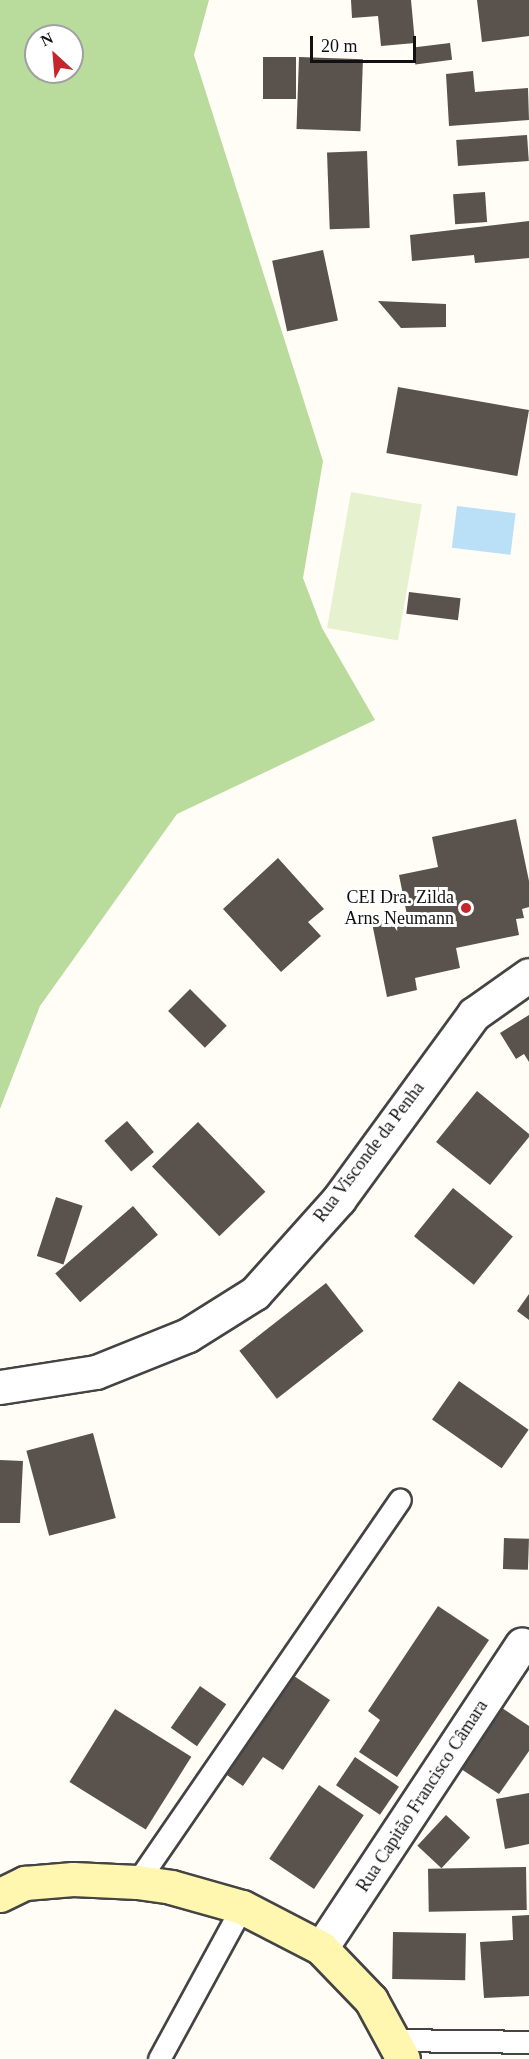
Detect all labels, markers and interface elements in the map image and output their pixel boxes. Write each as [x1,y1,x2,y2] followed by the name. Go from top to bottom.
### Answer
[24,24,84,84] north arrow
[313,24,420,62] scale bar
[38,29,56,49] text: N
[321,36,358,56] text: 20 m
[345,887,454,930] place label: CEI Dra. Zilda Arns Neumann
[459,901,473,915] marker: CEI Dra. Zilda Arns Neumann
[309,1077,429,1227] street label: Rua Visconde da Penha
[352,1696,492,1896] street label: Rua Capitão Francisco Câmara

